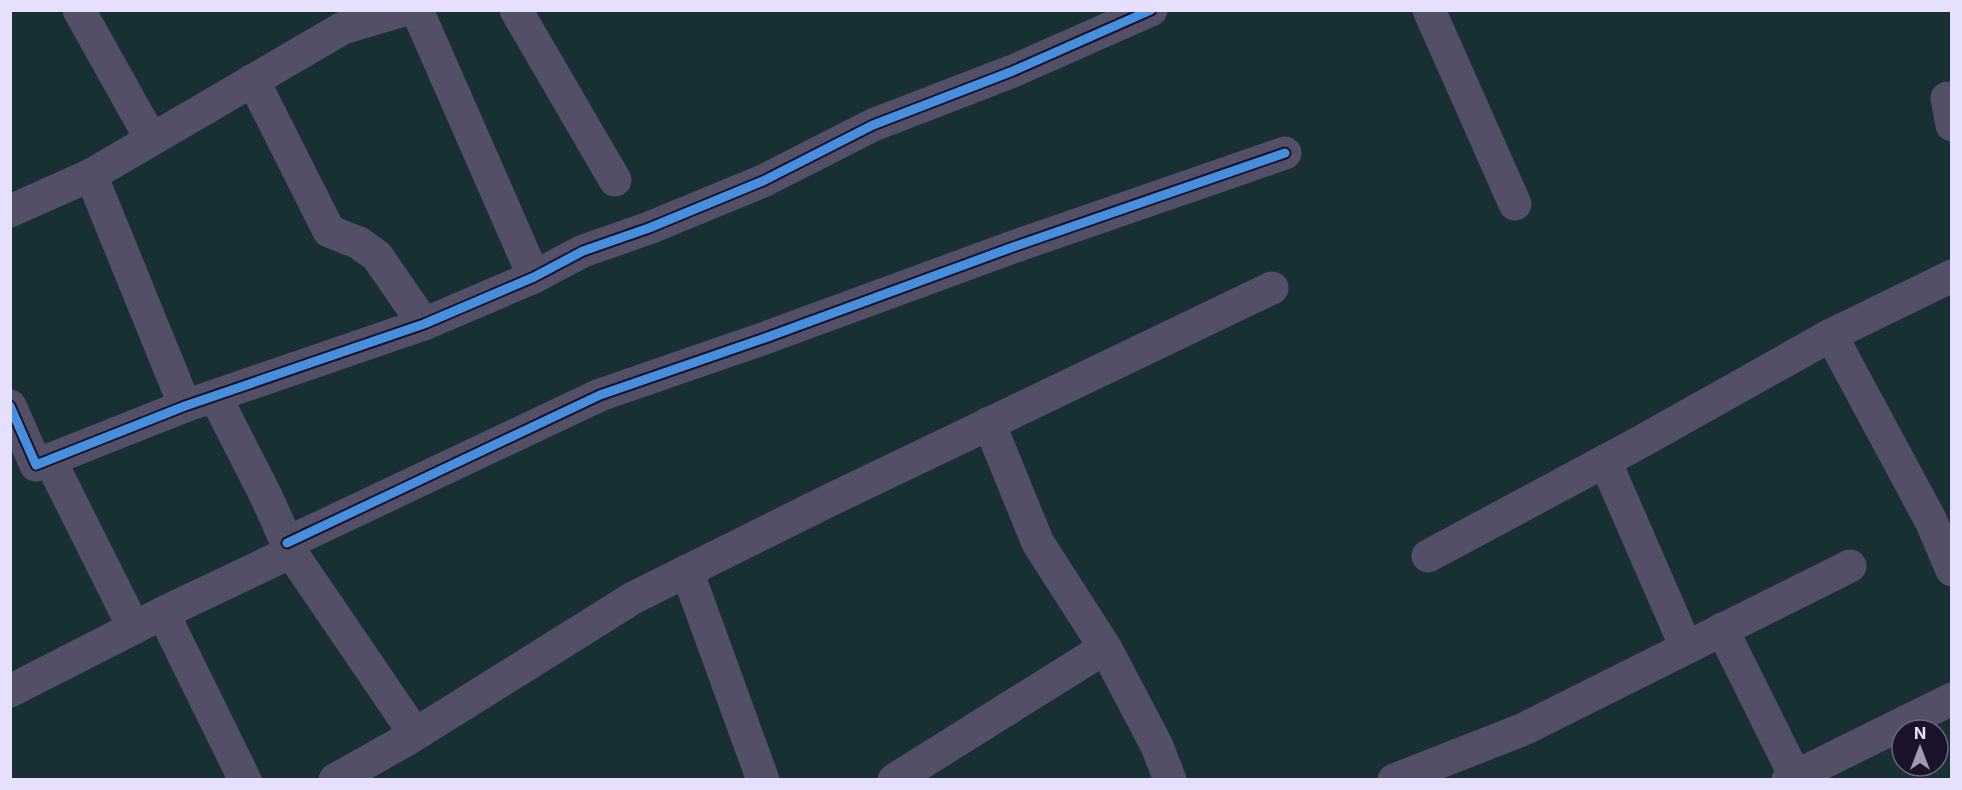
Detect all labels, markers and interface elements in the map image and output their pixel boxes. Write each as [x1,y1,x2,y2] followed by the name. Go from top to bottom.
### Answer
[1890,718,1950,778] north arrow
[1914,723,1926,743] text: N

